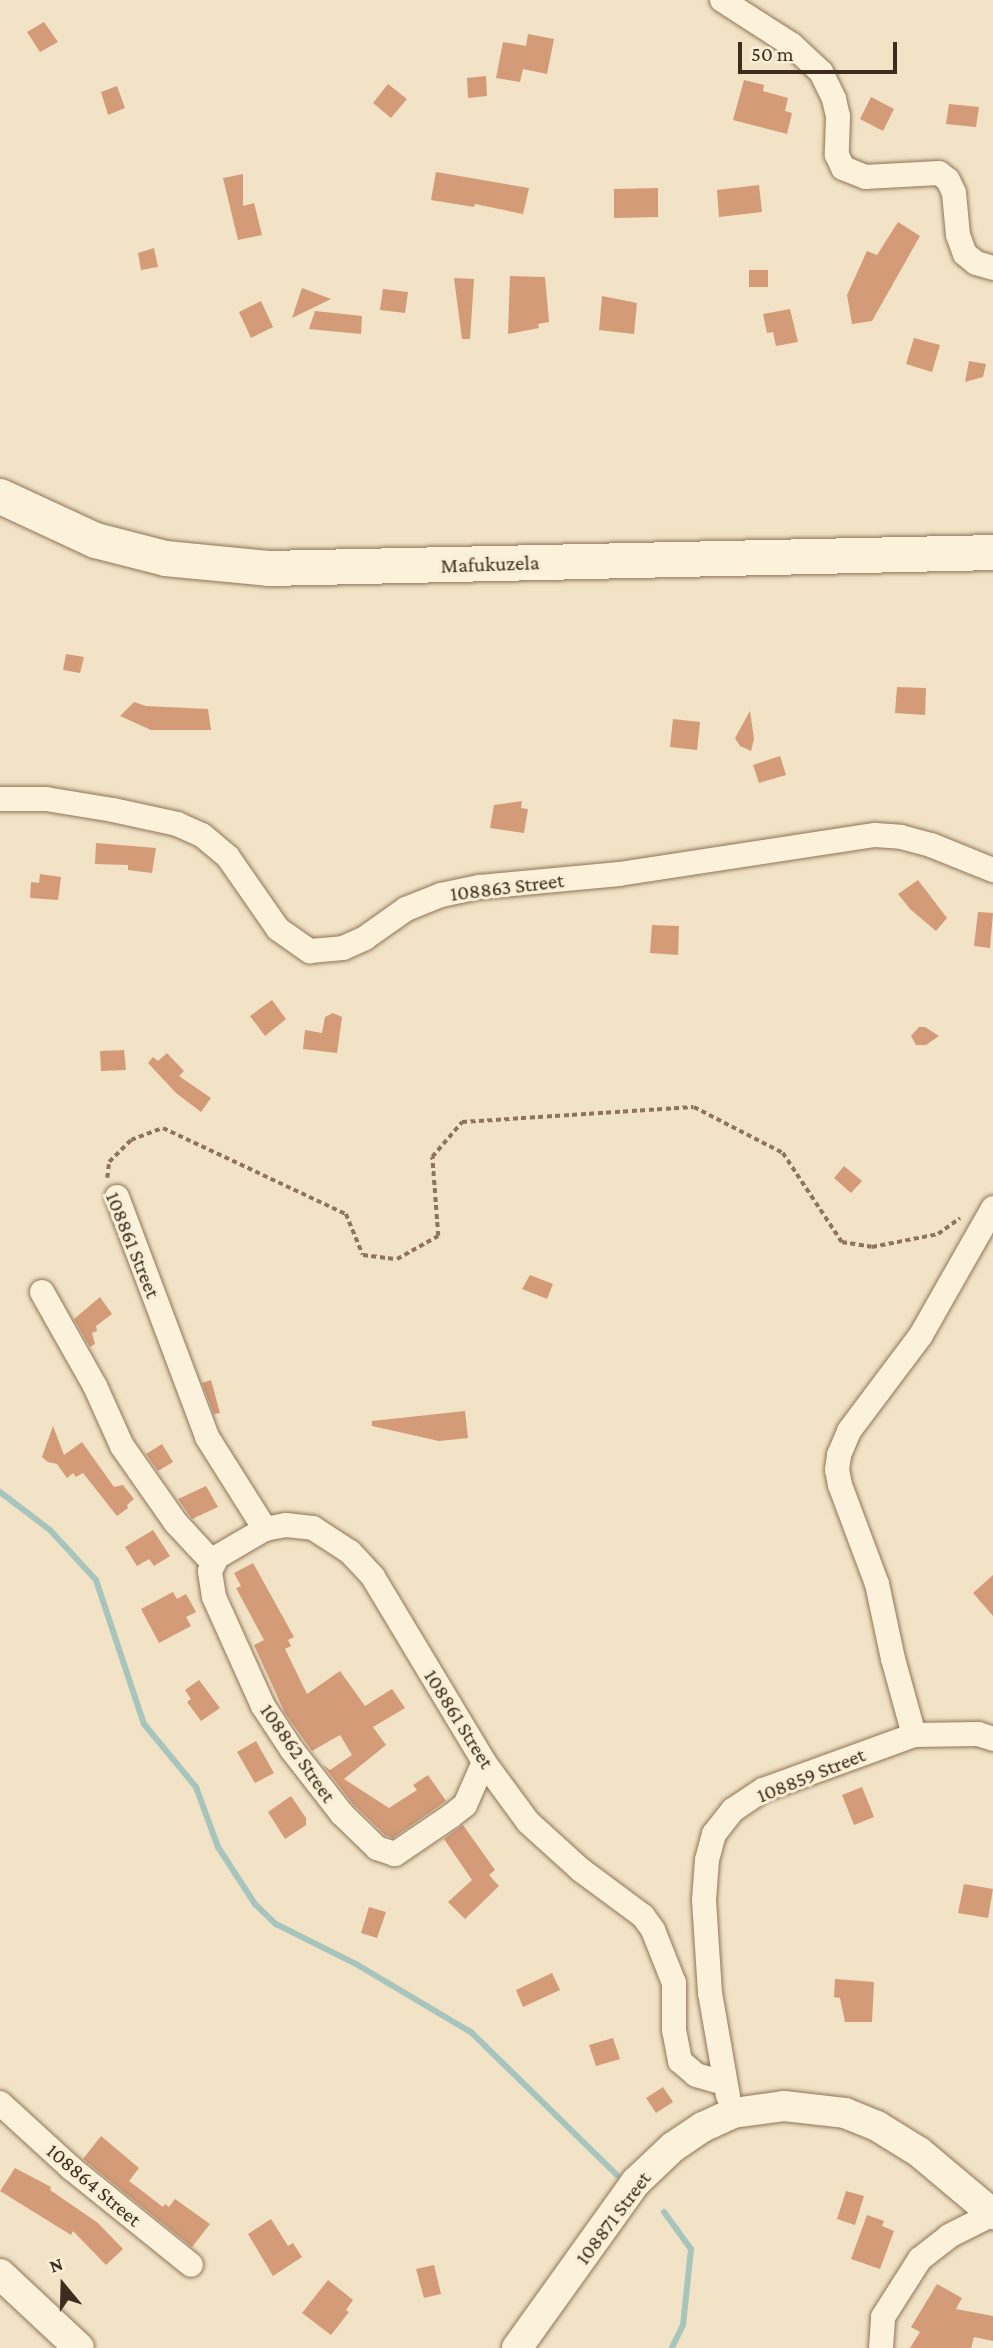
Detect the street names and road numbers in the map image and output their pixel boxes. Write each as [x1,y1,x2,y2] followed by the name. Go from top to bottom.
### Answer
[440,550,540,578] street label: Mafukuzela
[449,868,565,906] street label: 108863 Street
[100,1188,166,1302] street label: 108861 Street
[419,1665,499,1773] street label: 108861 Street
[255,1699,341,1807] street label: 108862 Street
[753,1742,869,1808] street label: 108859 Street
[41,2138,147,2232] street label: 108864 Street
[570,2166,656,2270] street label: 108871 Street

